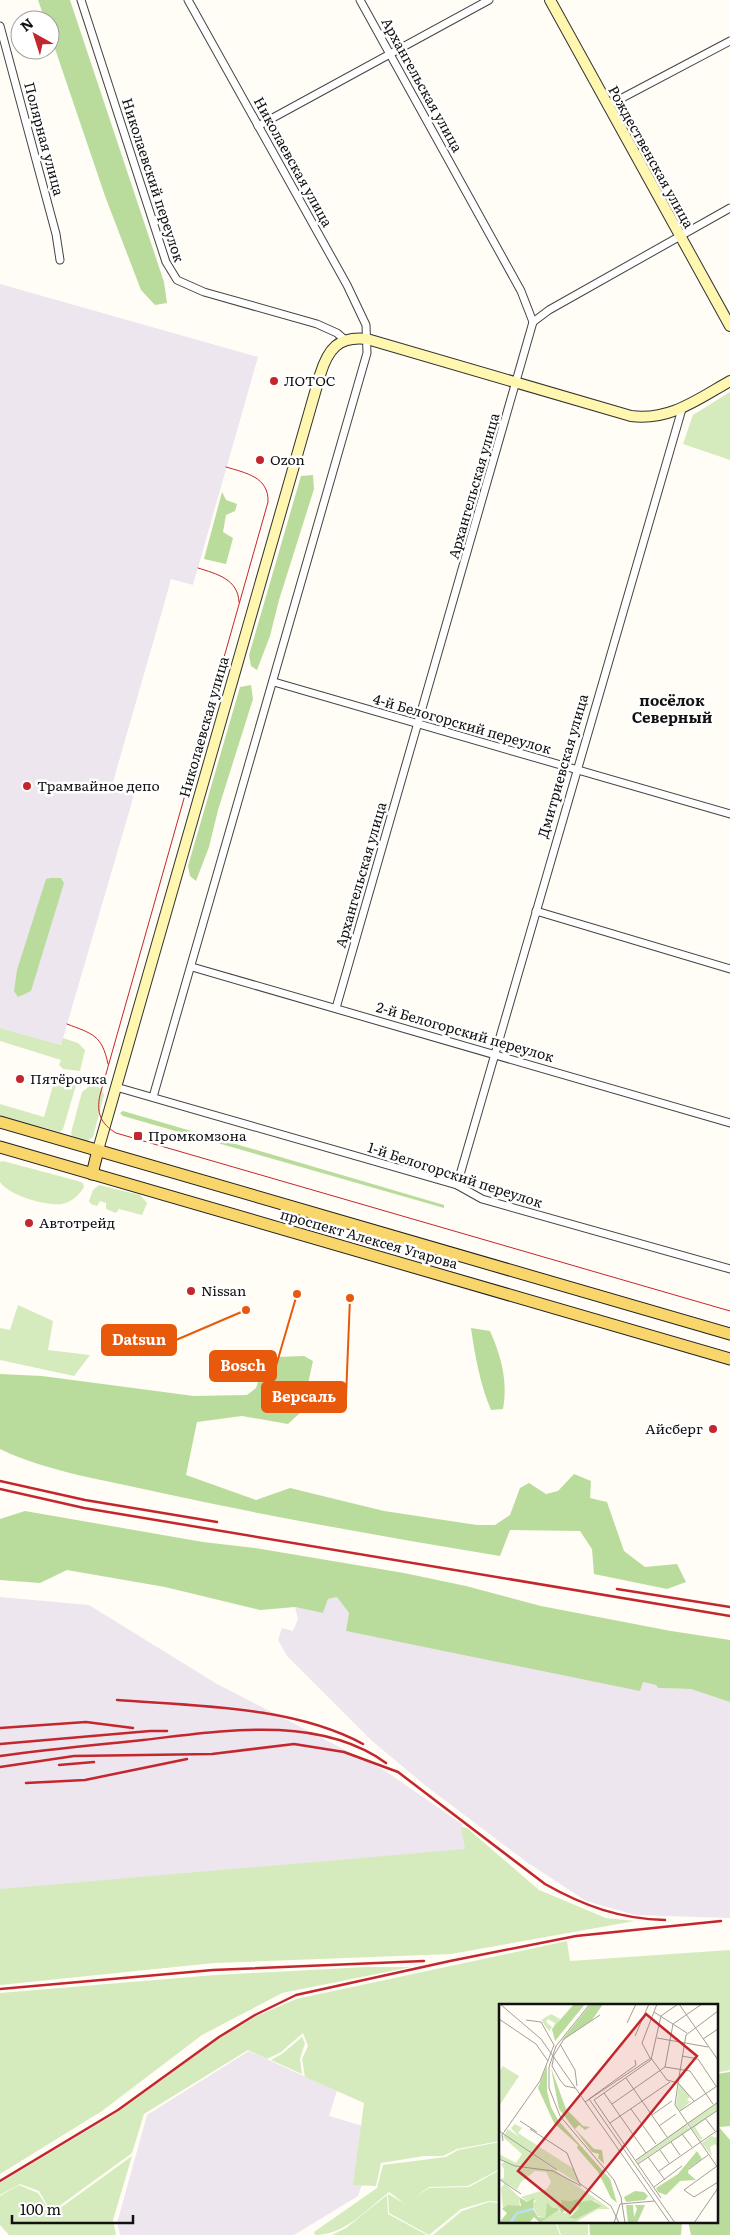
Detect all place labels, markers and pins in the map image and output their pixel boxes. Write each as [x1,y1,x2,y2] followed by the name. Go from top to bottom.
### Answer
[284,370,336,390] place label: ЛОТОС
[268,375,280,387] marker: ЛОТОС
[270,449,305,469] place label: Ozon
[254,454,266,466] marker: Ozon
[37,775,160,795] place label: Трамвайное депо
[21,780,33,792] marker: Трамвайное депо
[30,1068,108,1088] place label: Пятёрочка
[14,1073,26,1085] marker: Пятёрочка
[148,1125,247,1145] place label: Промкомзона
[132,1130,144,1142] marker: Промкомзона
[39,1212,115,1232] place label: Автотрейд
[23,1217,35,1229] marker: Автотрейд
[201,1280,246,1300] place label: Nissan
[185,1285,197,1297] marker: Nissan
[102,1325,176,1355] callout: Datsun
[210,1351,276,1381] callout: Bosch
[262,1382,346,1412] callout: Версаль
[645,1418,703,1438] place label: Айсберг
[707,1423,719,1435] marker: Айсберг

